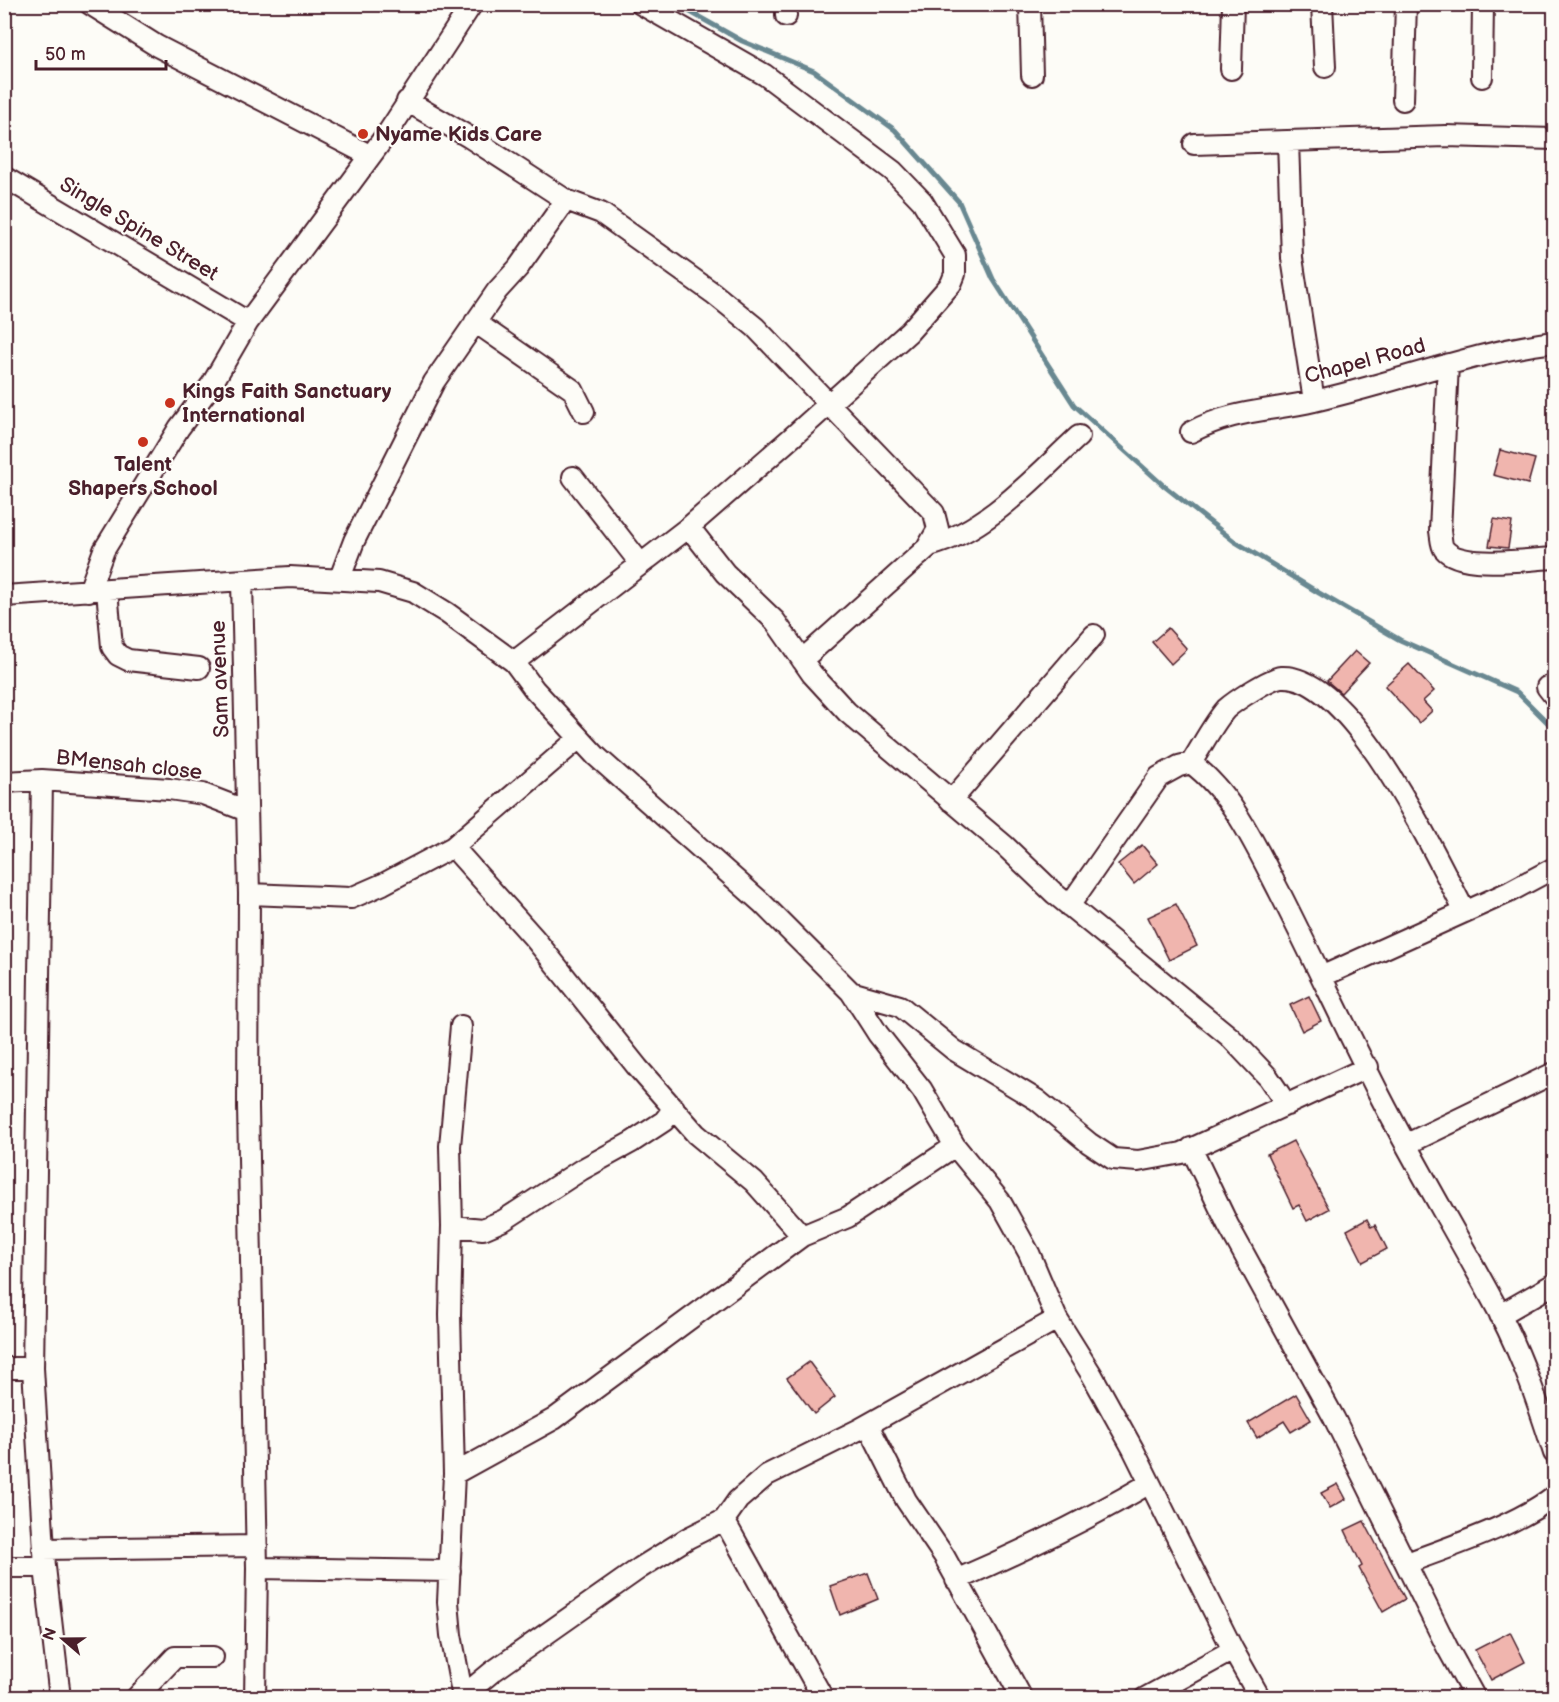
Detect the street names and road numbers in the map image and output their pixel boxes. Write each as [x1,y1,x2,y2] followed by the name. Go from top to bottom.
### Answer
[55,172,223,287] street label: Single Spine Street
[1302,333,1428,389] street label: Chapel Road
[205,620,235,738] street label: Sam avenue
[55,745,203,785] street label: BMensah close

